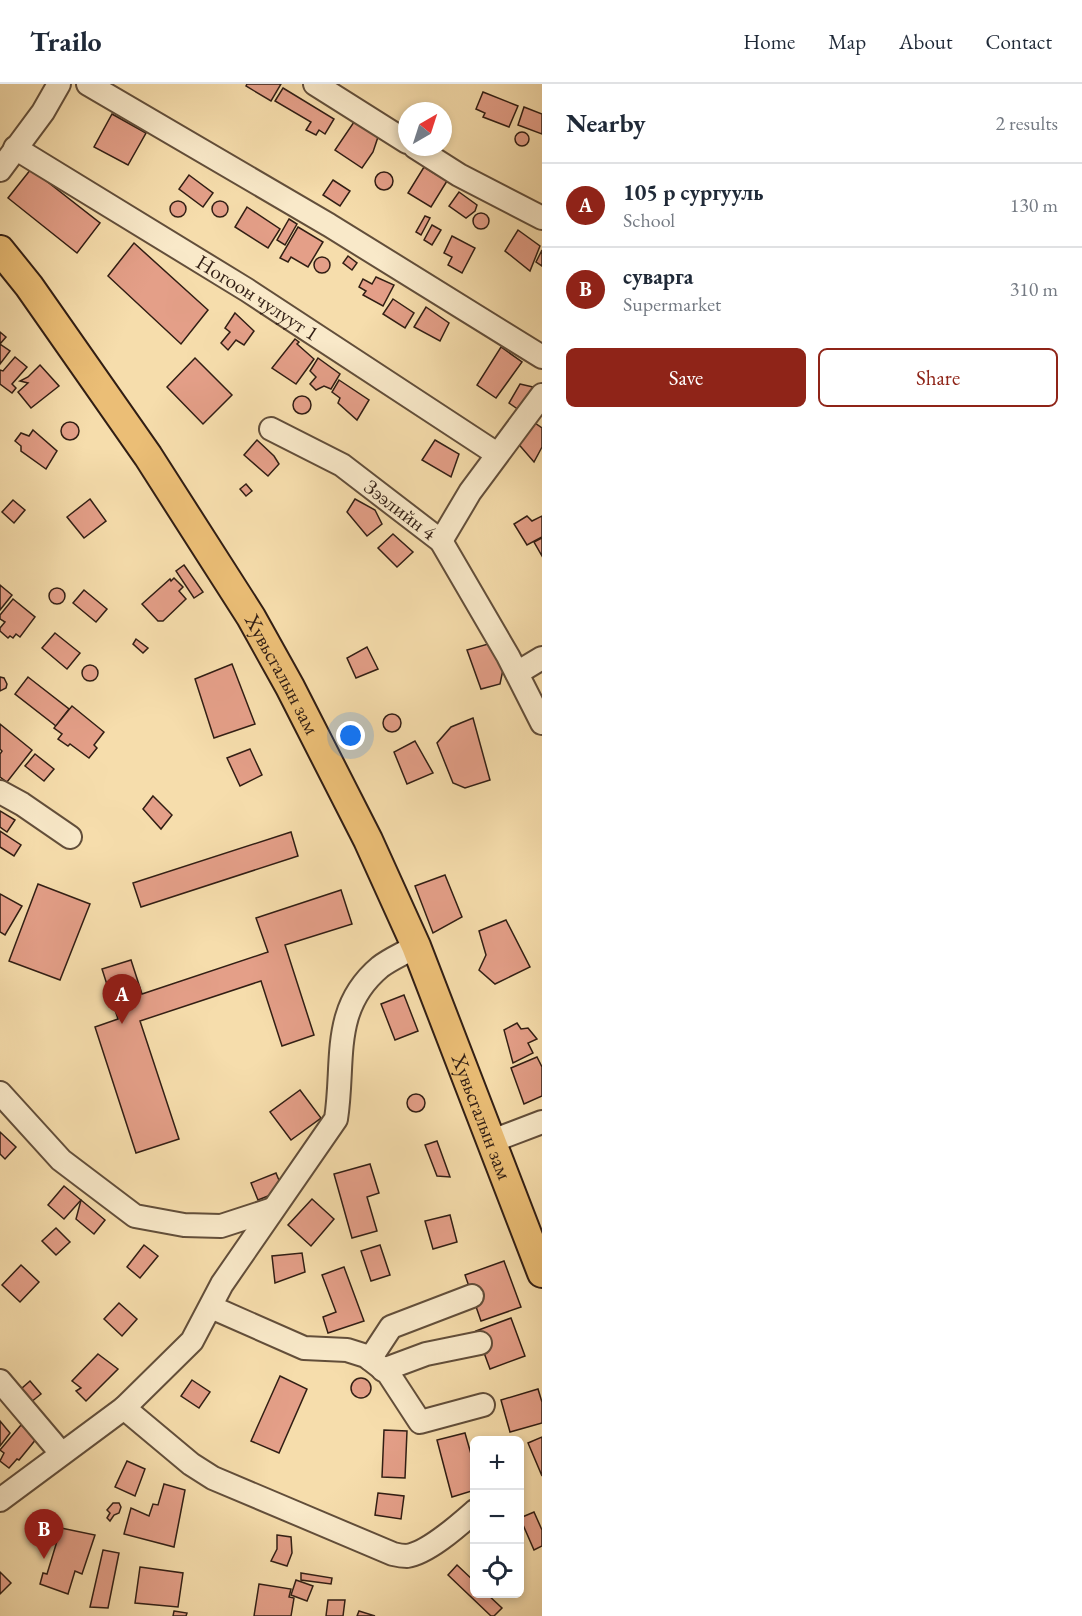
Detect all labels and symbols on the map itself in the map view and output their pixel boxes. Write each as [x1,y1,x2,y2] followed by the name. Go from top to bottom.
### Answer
[398,102,452,156] north arrow
[191,248,324,346] street label: Ногоон чулуут 1
[359,473,443,546] street label: Зээлийн 4
[239,608,326,739] street label: Хувьсгалын зам
[336,721,365,750] your location
[102,974,142,1024] pin: A
[445,1049,519,1183] street label: Хувьсгалын зам
[24,1510,63,1559] pin: B

